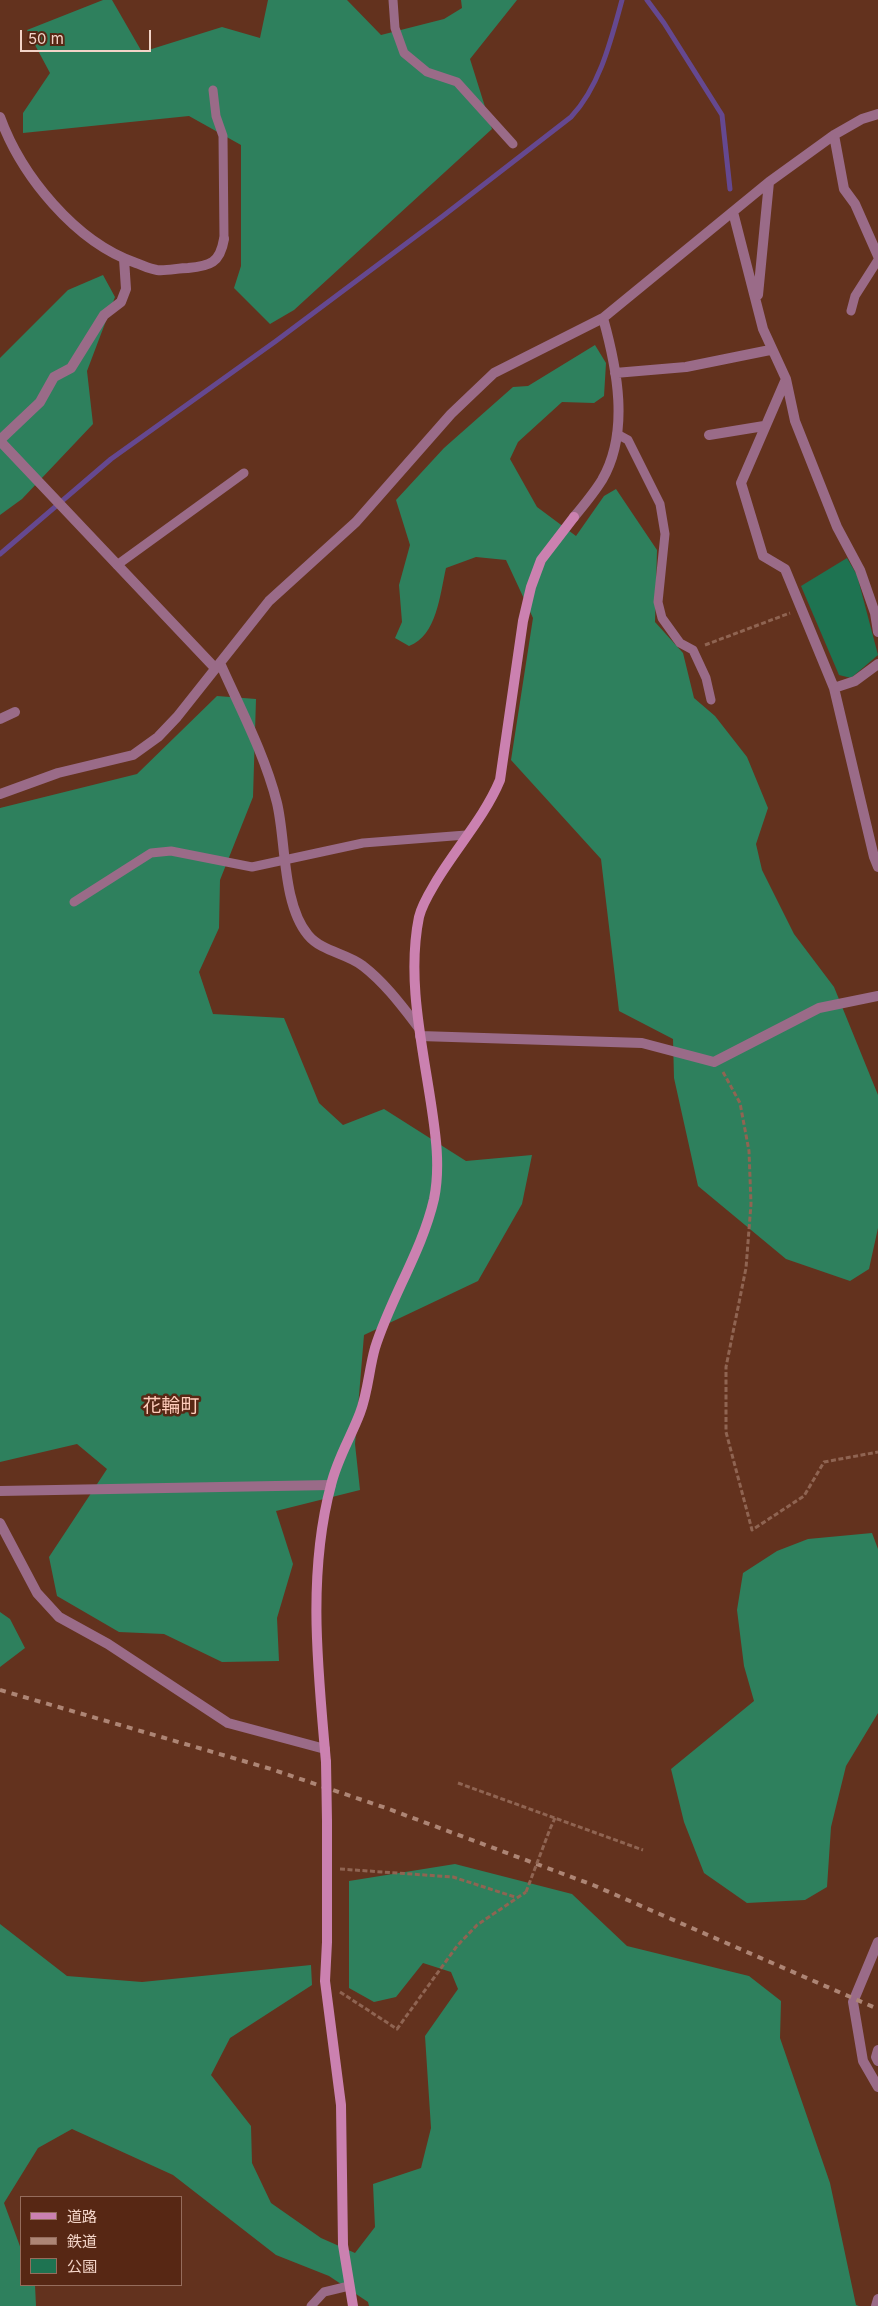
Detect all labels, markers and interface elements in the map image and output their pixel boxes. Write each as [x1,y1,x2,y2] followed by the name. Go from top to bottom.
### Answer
[22,20,154,52] scale bar
[28,29,64,48] text: 50 m
[143,1395,199,1417] district label: 花輪町
[20,2196,182,2286] legend
[67,2207,97,2226] text: 道路
[67,2232,97,2251] text: 鉄道
[67,2257,97,2276] text: 公園

